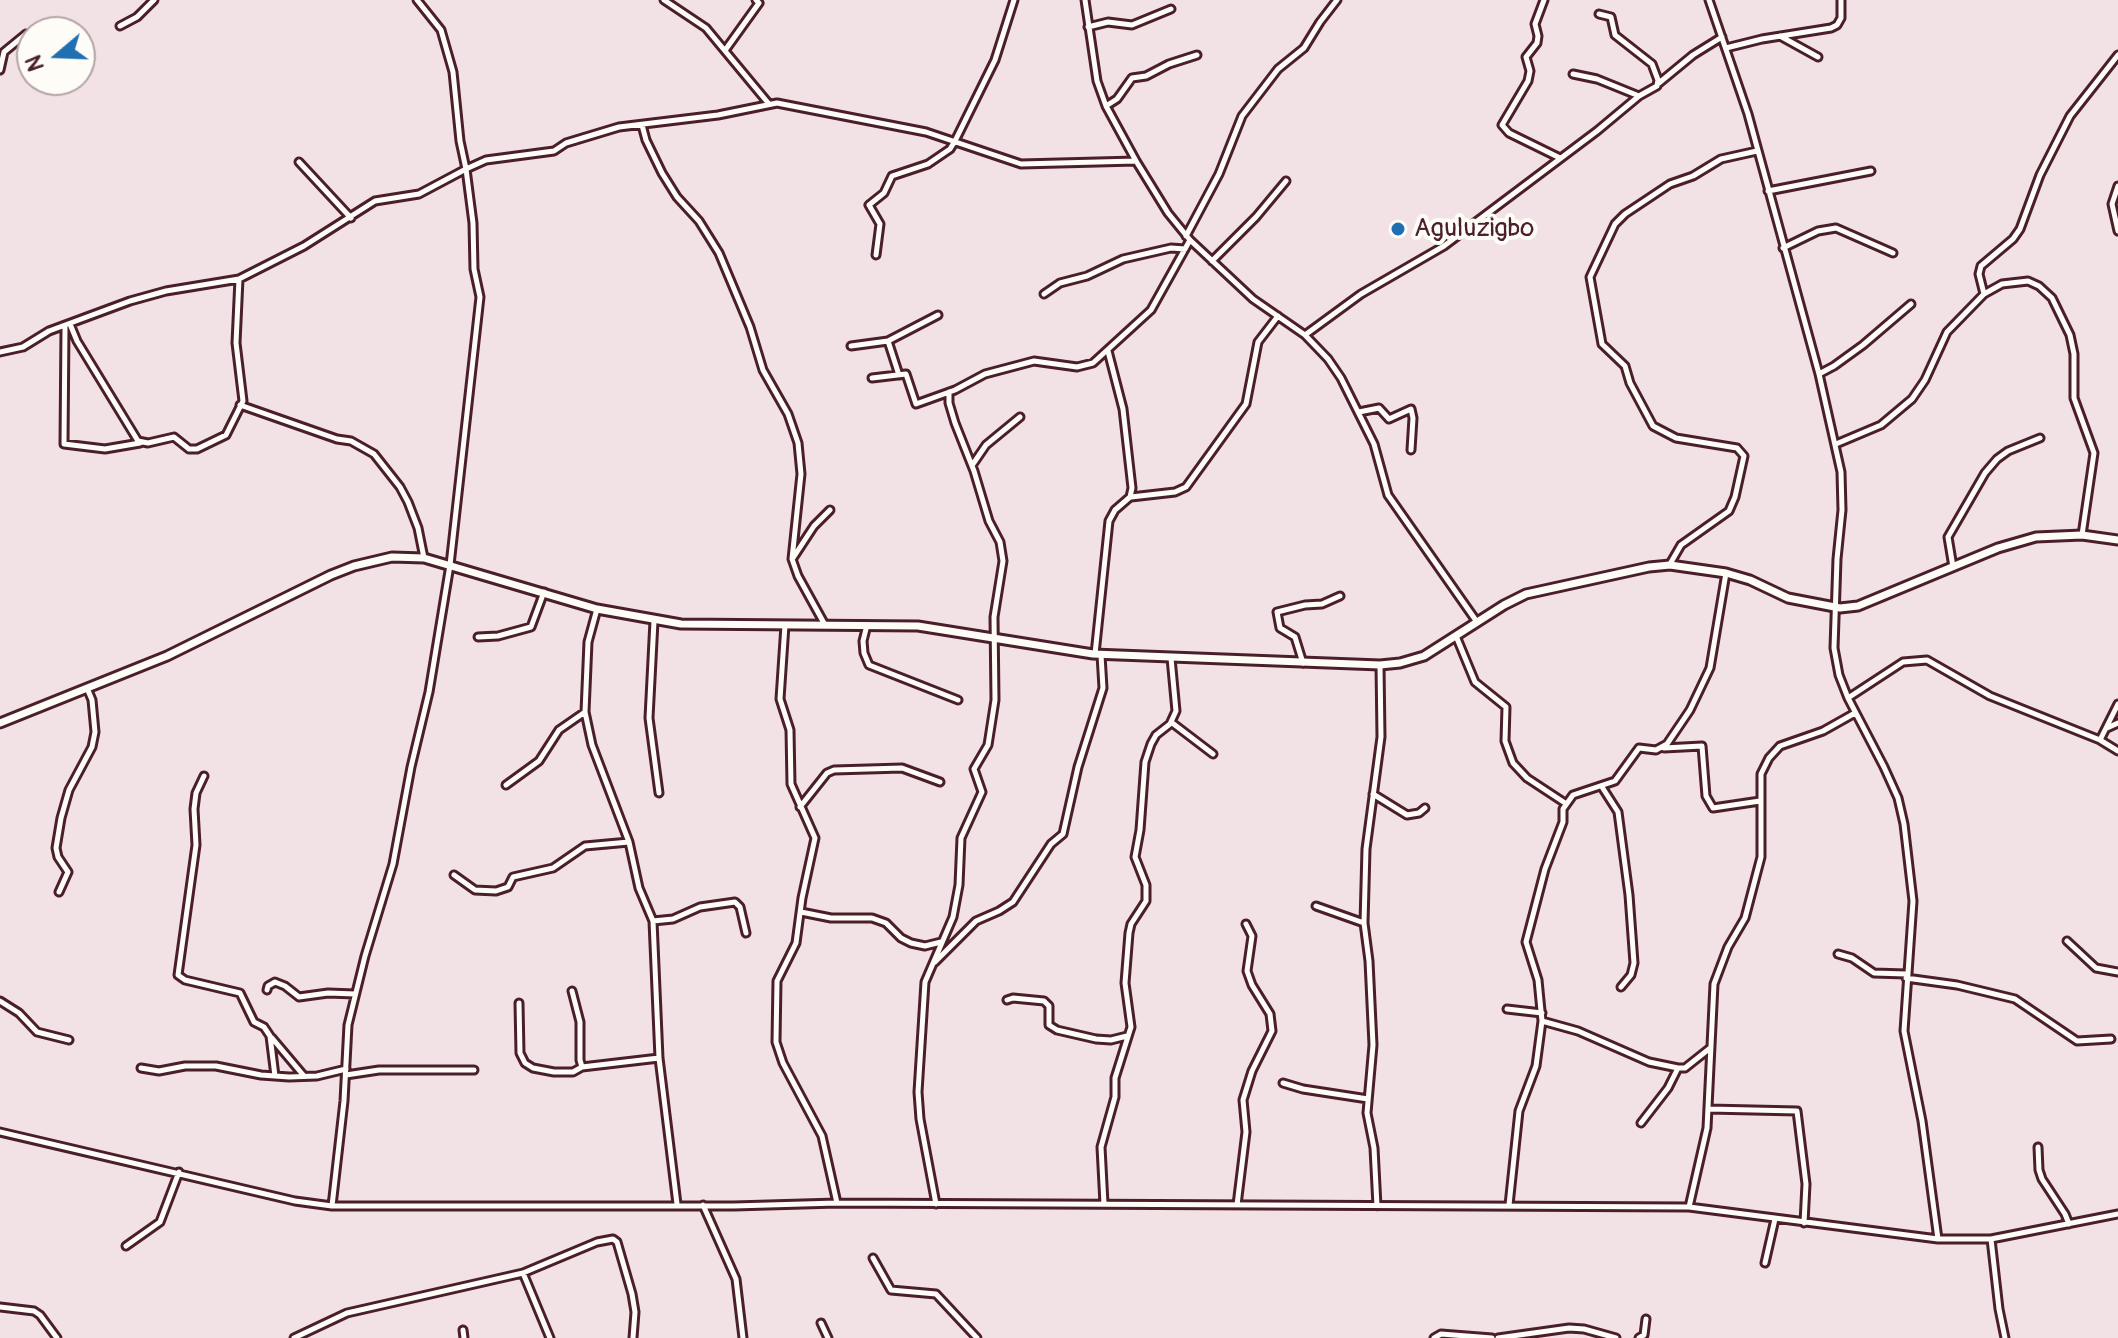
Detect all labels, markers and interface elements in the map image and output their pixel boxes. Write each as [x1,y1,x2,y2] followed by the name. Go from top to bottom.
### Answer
[16,16,96,96] north arrow
[20,52,51,75] text: N
[1414,213,1534,245] place label: Aguluzigbo
[1389,220,1407,238] marker: Aguluzigbo

